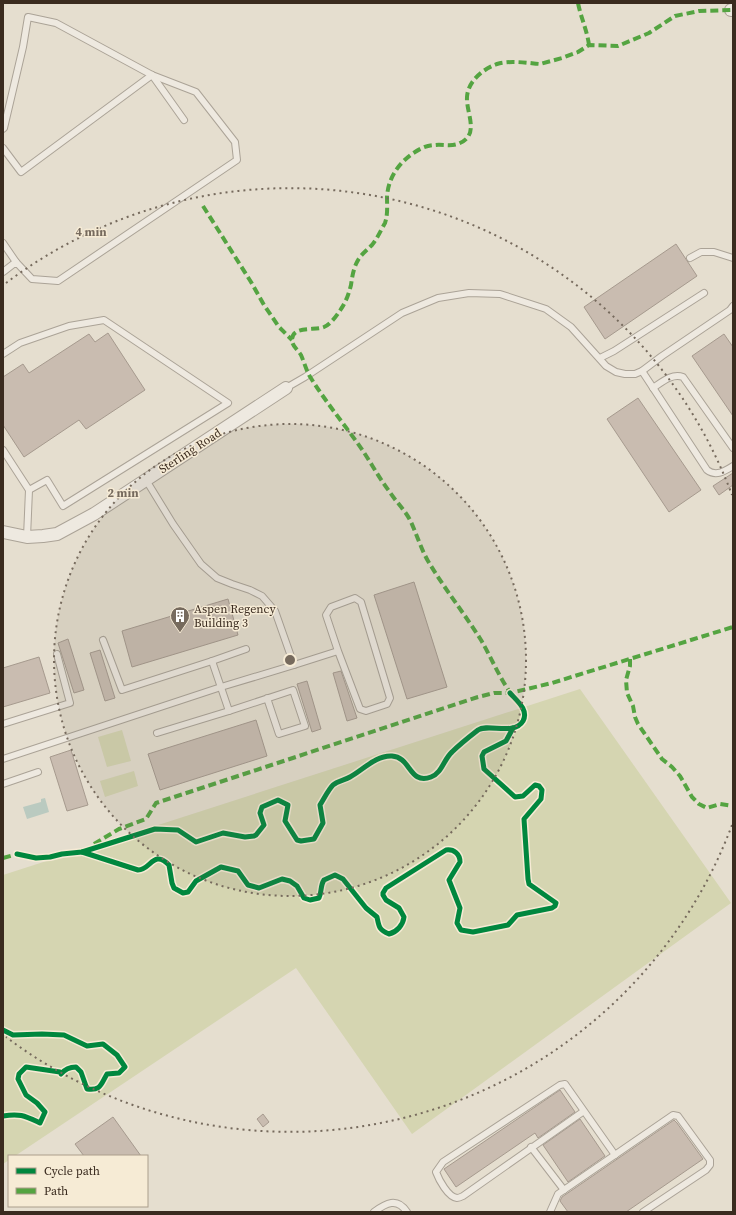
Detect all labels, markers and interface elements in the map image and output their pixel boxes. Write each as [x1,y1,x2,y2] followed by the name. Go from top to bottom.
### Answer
[75,224,107,240] text: 4 min
[156,425,225,477] street label: Sterling Road
[107,485,139,501] text: 2 min
[194,601,276,631] place label: Aspen Regency Building 3
[169,605,191,633] building icon: Aspen Regency Building 3
[283,653,297,667] centre of rings
[8,1155,148,1207] legend
[44,1163,100,1179] text: Cycle path
[44,1183,68,1199] text: Path

